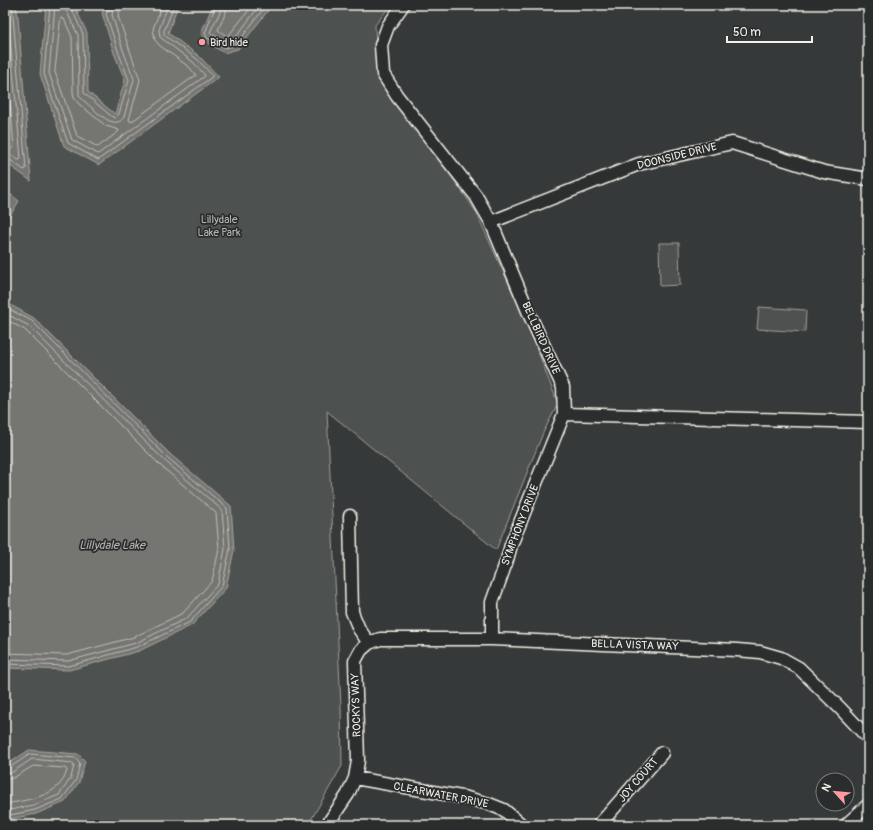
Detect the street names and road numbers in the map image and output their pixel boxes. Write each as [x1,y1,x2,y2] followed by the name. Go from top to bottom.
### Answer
[636,140,718,172] street label: DOONSIDE DRIVE
[519,300,563,377] street label: BELLBIRD DRIVE
[499,482,542,567] street label: SYMPHONY DRIVE
[591,637,680,653] street label: BELLA VISTA WAY
[348,672,364,737] street label: ROCKYS WAY
[615,755,661,805] street label: JOY COURT
[392,779,490,811] street label: CLEARWATER DRIVE

